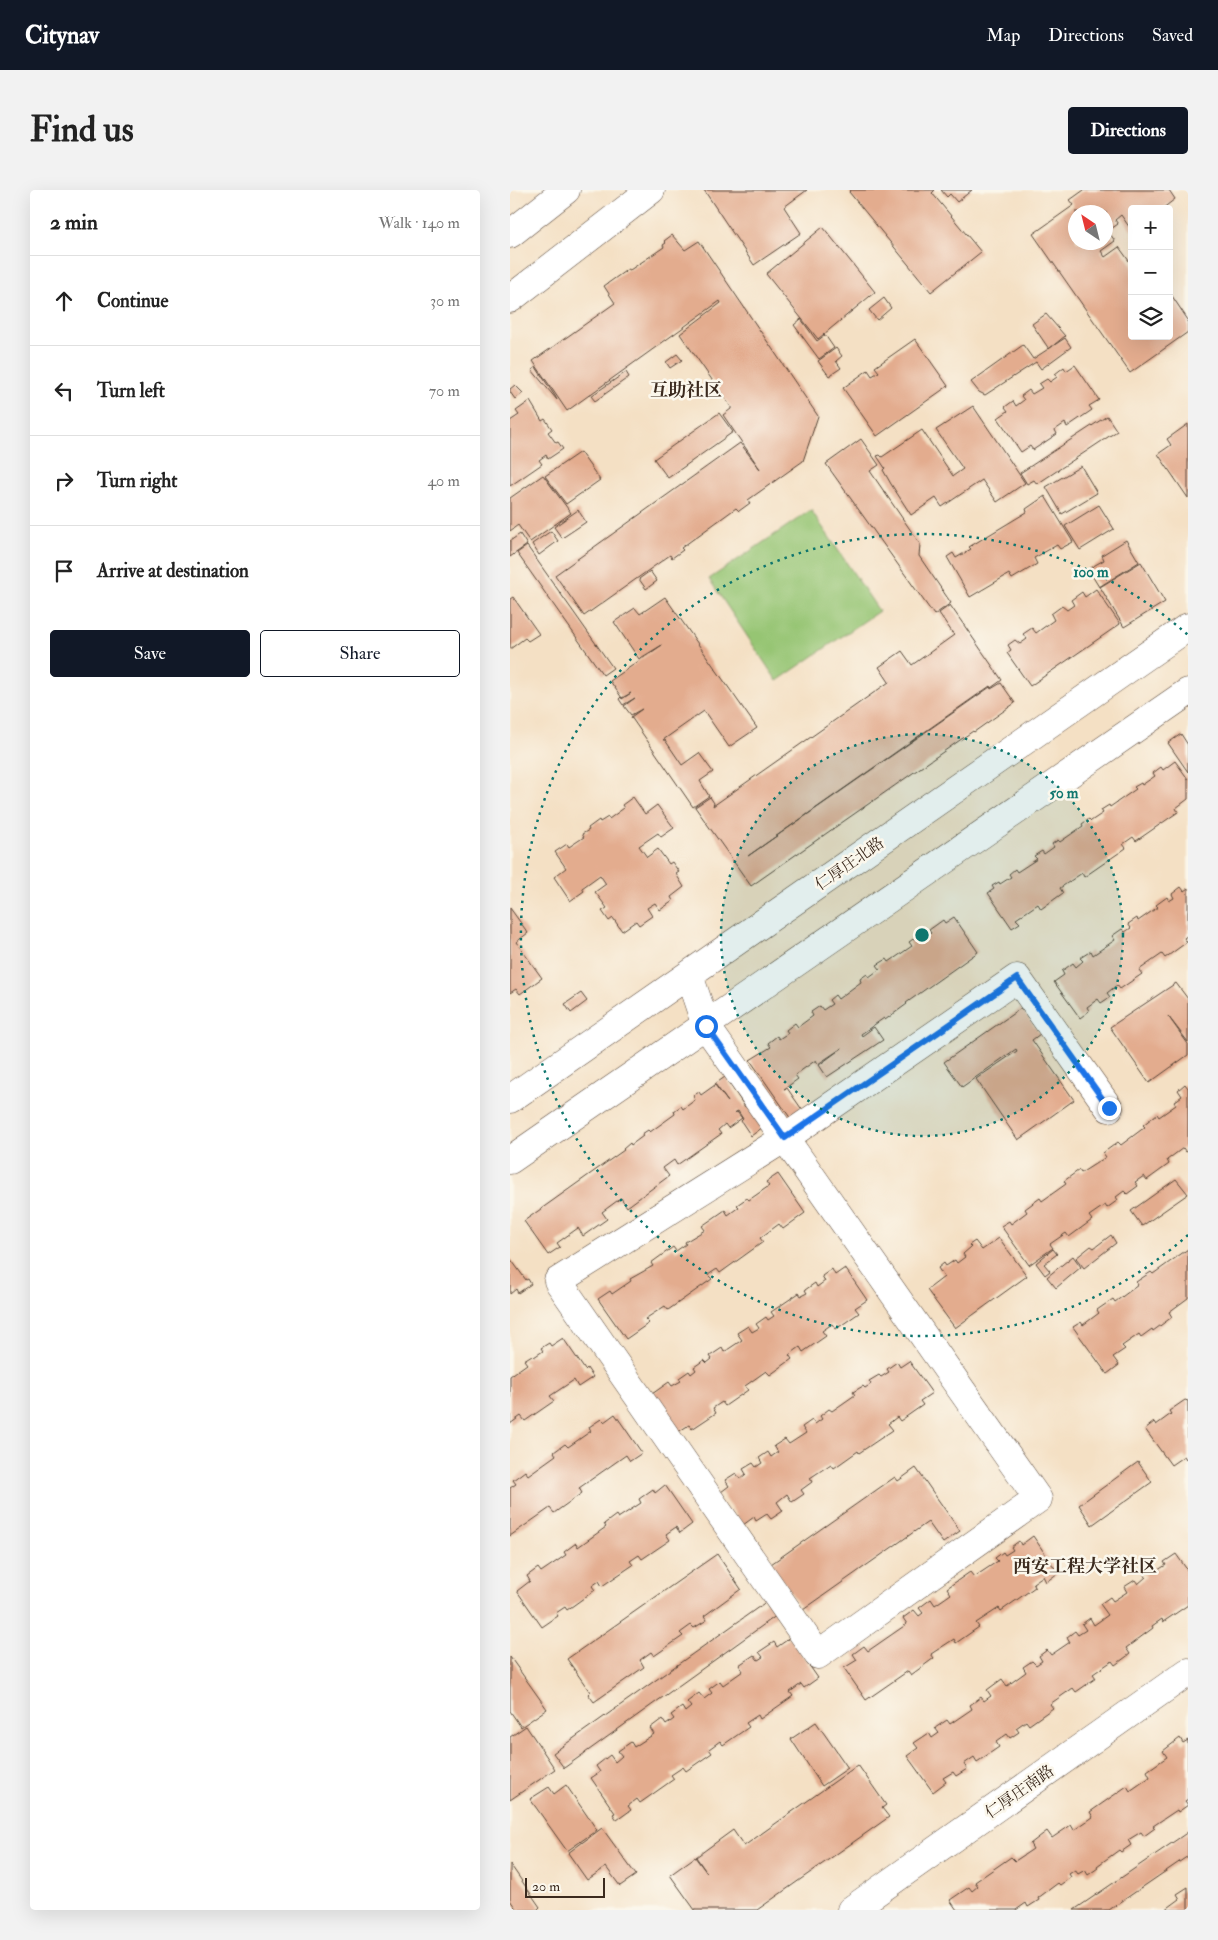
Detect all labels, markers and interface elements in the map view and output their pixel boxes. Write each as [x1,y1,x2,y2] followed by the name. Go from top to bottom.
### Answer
[25,20,99,51] text: Citynav
[987,24,1020,47] text: Map
[1048,24,1124,47] text: Directions
[1152,24,1193,47] text: Saved
[1068,107,1188,154] button: Directions
[30,108,134,152] text: Find us
[1068,205,1113,250] north arrow
[1128,205,1173,340] map controls
[1128,205,1173,250] button: +
[50,209,98,236] text: 2 min
[379,213,460,233] text: Walk · 140 m
[1128,250,1173,295] button: −
[50,287,78,315] icon: ahead
[97,289,168,313] text: Continue
[430,291,460,311] text: 30 m
[1128,295,1173,340] button: layers
[50,377,78,405] icon: left
[97,379,165,403] text: Turn left
[650,379,722,402] district label: 互助社区
[429,381,460,401] text: 70 m
[50,467,78,495] icon: right
[97,469,177,493] text: Turn right
[427,471,460,491] text: 40 m
[50,557,78,585] icon: arrive
[97,559,249,583] text: Arrive at destination
[1073,563,1109,582] text: 100 m
[50,630,250,677] button: Save
[260,630,460,677] button: Share
[1050,784,1079,803] text: 50 m
[811,833,888,895] street label: 仁厚庄北路
[913,926,931,944] centre of rings
[695,1015,718,1038] route start
[1098,1097,1121,1120] route end
[1013,1555,1157,1578] district label: 西安工程大学社区
[981,1761,1058,1823] street label: 仁厚庄南路
[525,1875,605,1898] scale bar
[532,1878,560,1895] text: 20 m

